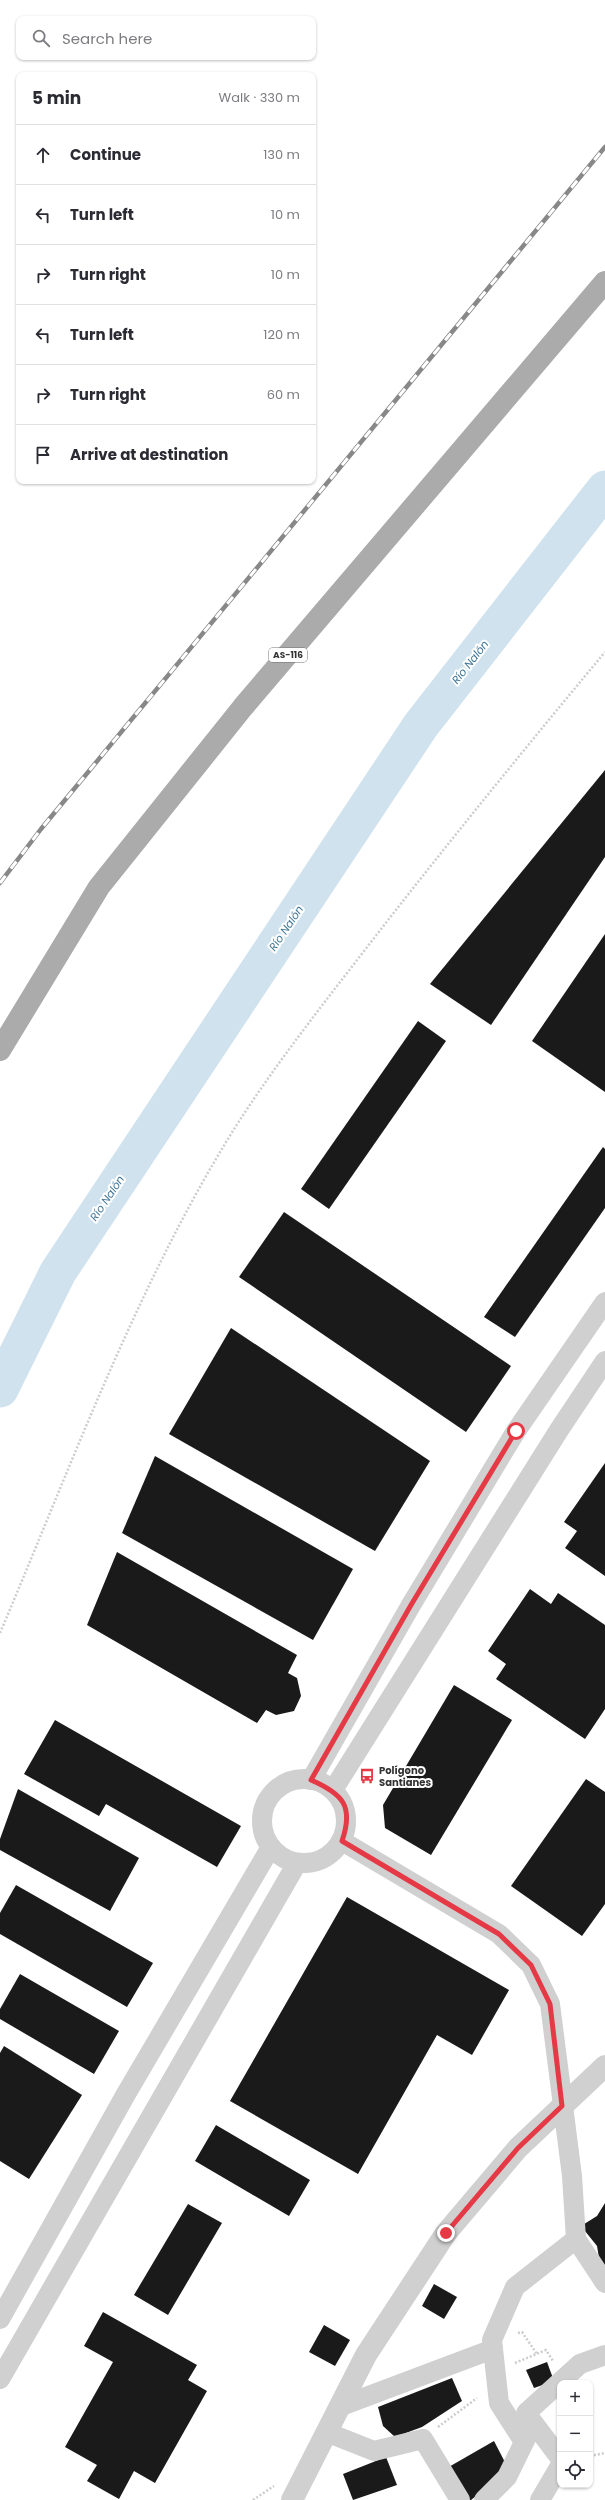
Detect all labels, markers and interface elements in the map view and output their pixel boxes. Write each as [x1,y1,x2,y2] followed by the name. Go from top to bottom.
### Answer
[16,16,316,60] search box
[30,27,52,49] icon: search
[62,28,152,49] text: Search here
[32,86,81,110] text: 5 min
[219,88,300,107] text: Walk · 330 m
[32,144,54,166] icon: ahead
[70,144,141,165] text: Continue
[263,145,300,164] text: 130 m
[32,204,54,226] icon: left
[70,204,134,225] text: Turn left
[271,205,300,224] text: 10 m
[32,264,54,286] icon: right
[70,264,146,285] text: Turn right
[271,265,300,284] text: 10 m
[32,324,54,346] icon: left
[70,324,134,345] text: Turn left
[263,325,300,344] text: 120 m
[32,384,54,406] icon: right
[70,384,146,405] text: Turn right
[267,385,300,404] text: 60 m
[32,444,54,466] icon: arrive
[70,444,228,465] text: Arrive at destination
[448,637,492,687] water label: Río Nalón
[269,648,307,662] road number: AS-116
[265,902,307,954] water label: Río Nalón
[86,1172,128,1224] water label: Río Nalón
[507,1422,525,1440] route start
[379,1763,431,1790] place label: Polígono Santianes
[358,1767,376,1785] bus stop icon: Polígono Santianes
[437,2224,455,2242] route end
[557,2380,593,2488] map controls
[557,2380,593,2416] button: +
[557,2416,593,2452] button: −
[557,2452,593,2488] button: locate

